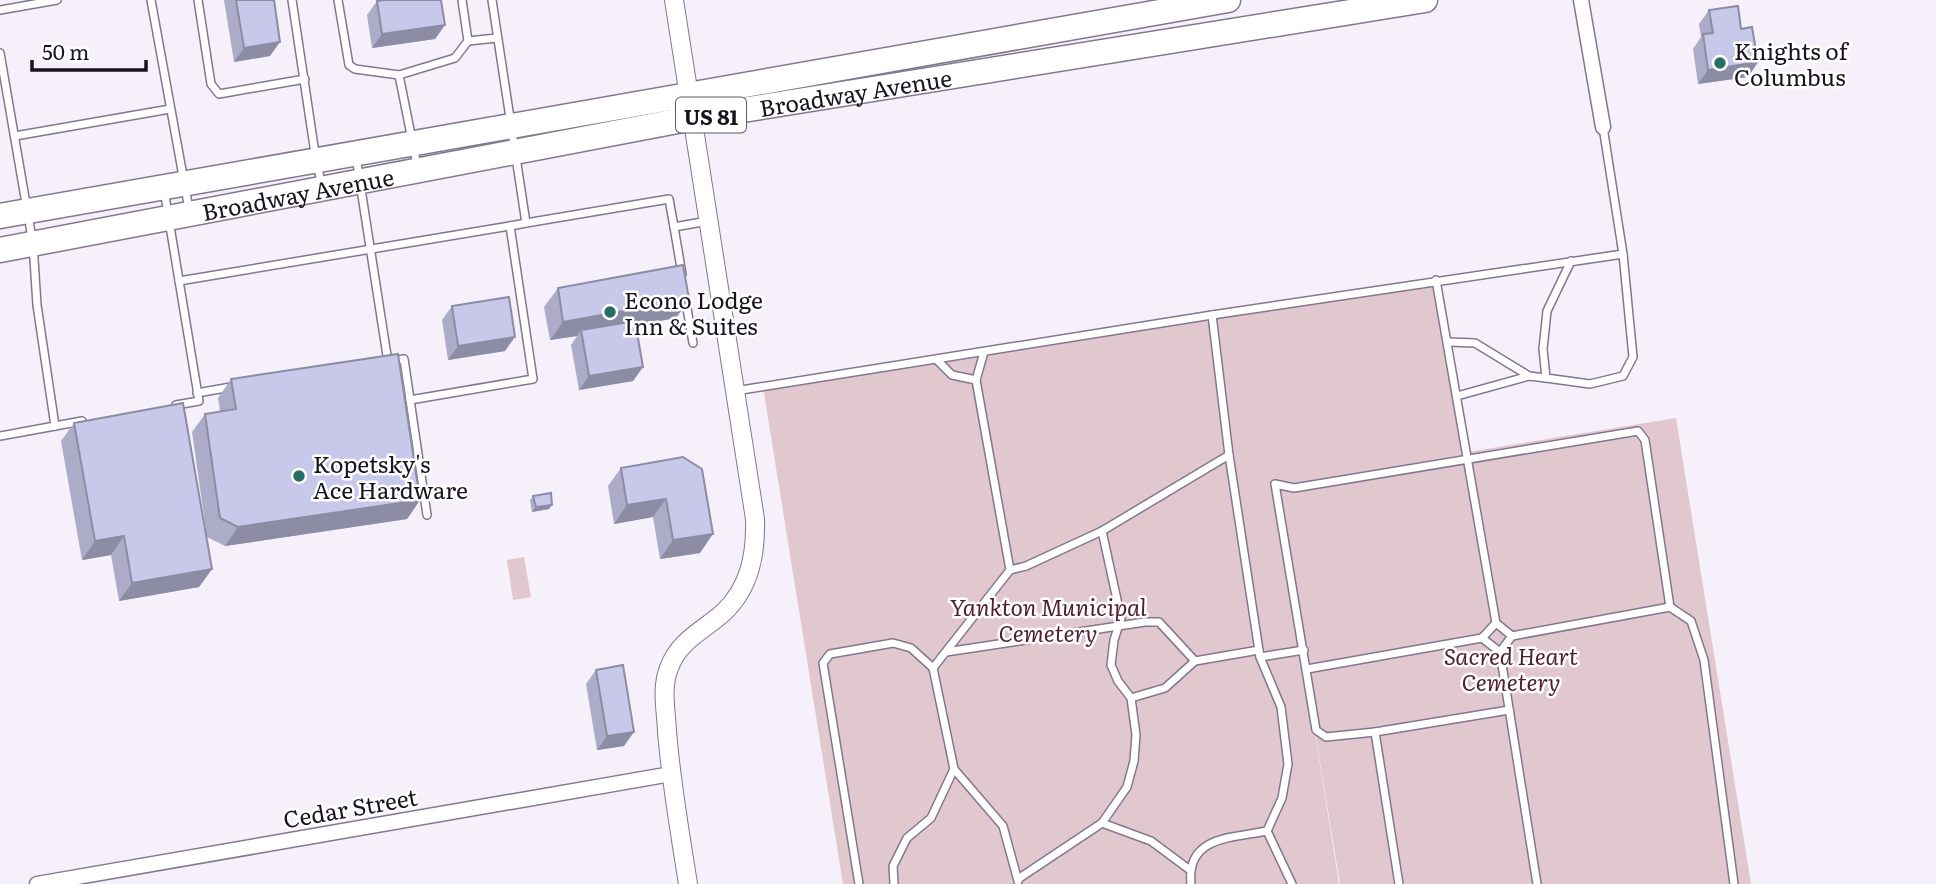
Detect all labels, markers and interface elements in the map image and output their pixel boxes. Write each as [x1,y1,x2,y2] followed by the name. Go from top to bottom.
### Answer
[32,28,145,72] scale bar
[1734,33,1850,93] place label: Knights of Columbus
[42,35,89,66] text: 50 m
[1712,55,1728,71] marker: Knights of Columbus
[757,60,954,124] street label: Broadway Avenue
[676,97,746,132] road number: US 81
[199,158,397,228] street label: Broadway Avenue
[624,282,763,342] place label: Econo Lodge Inn & Suites
[602,304,618,320] marker: Econo Lodge Inn & Suites
[313,446,468,506] place label: Kopetsky's Ace Hardware
[291,468,307,484] marker: Kopetsky's Ace Hardware
[950,589,1147,649] park label: Yankton Municipal Cemetery
[1444,638,1578,698] park label: Sacred Heart Cemetery
[280,778,420,836] street label: Cedar Street

